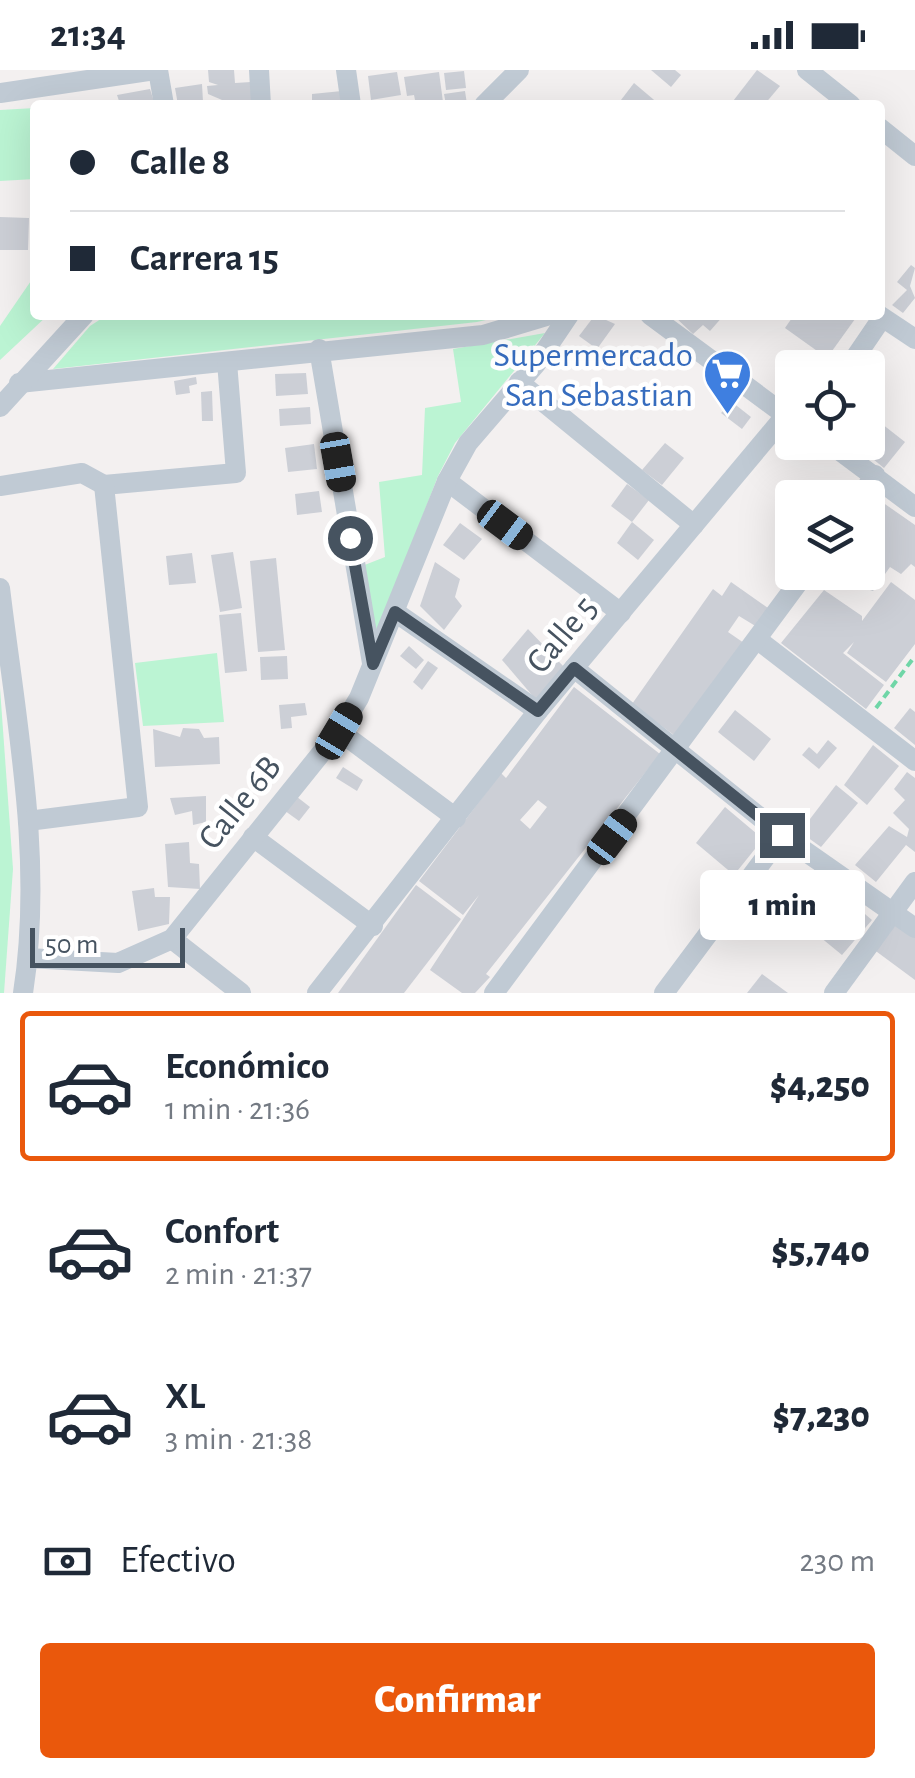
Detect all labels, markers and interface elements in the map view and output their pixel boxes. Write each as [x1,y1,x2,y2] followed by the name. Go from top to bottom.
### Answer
[50,16,126,54] text: 21:34
[130,144,230,182] text: Calle 8
[130,240,279,278] text: Carrera 15
[493,338,693,413] place label: Supermercado San Sebastian
[702,348,754,416] supermarket icon: Supermercado San Sebastian
[775,350,885,590] map controls
[775,350,885,460] button: locate
[318,430,358,494] car
[775,480,885,590] button: layers
[472,495,538,555] car
[328,516,373,561] route start
[520,590,604,680] street label: Calle 5
[311,698,367,764] car
[192,750,288,856] street label: Calle 6B
[582,804,642,870] car
[760,813,805,858] route end
[700,870,864,940] callout: 1 min
[748,889,817,921] text: 1 min
[30,923,185,968] scale bar
[45,931,99,959] text: 50 m
[45,1041,135,1131] icon: car
[165,1048,329,1086] text: Económico
[770,1067,870,1105] text: $4,250
[165,1093,310,1125] text: 1 min · 21:36
[45,1206,135,1296] icon: car
[165,1213,279,1251] text: Confort
[771,1232,870,1270] text: $5,740
[165,1258,312,1290] text: 2 min · 21:37
[45,1371,135,1461] icon: car
[165,1378,205,1416] text: XL
[773,1397,870,1435] text: $7,230
[165,1423,312,1455] text: 3 min · 21:38
[40,1534,95,1589] icon: cash
[120,1542,236,1580] text: Efectivo
[799,1545,875,1577] text: 230 m
[40,1643,875,1758] button: Confirmar

